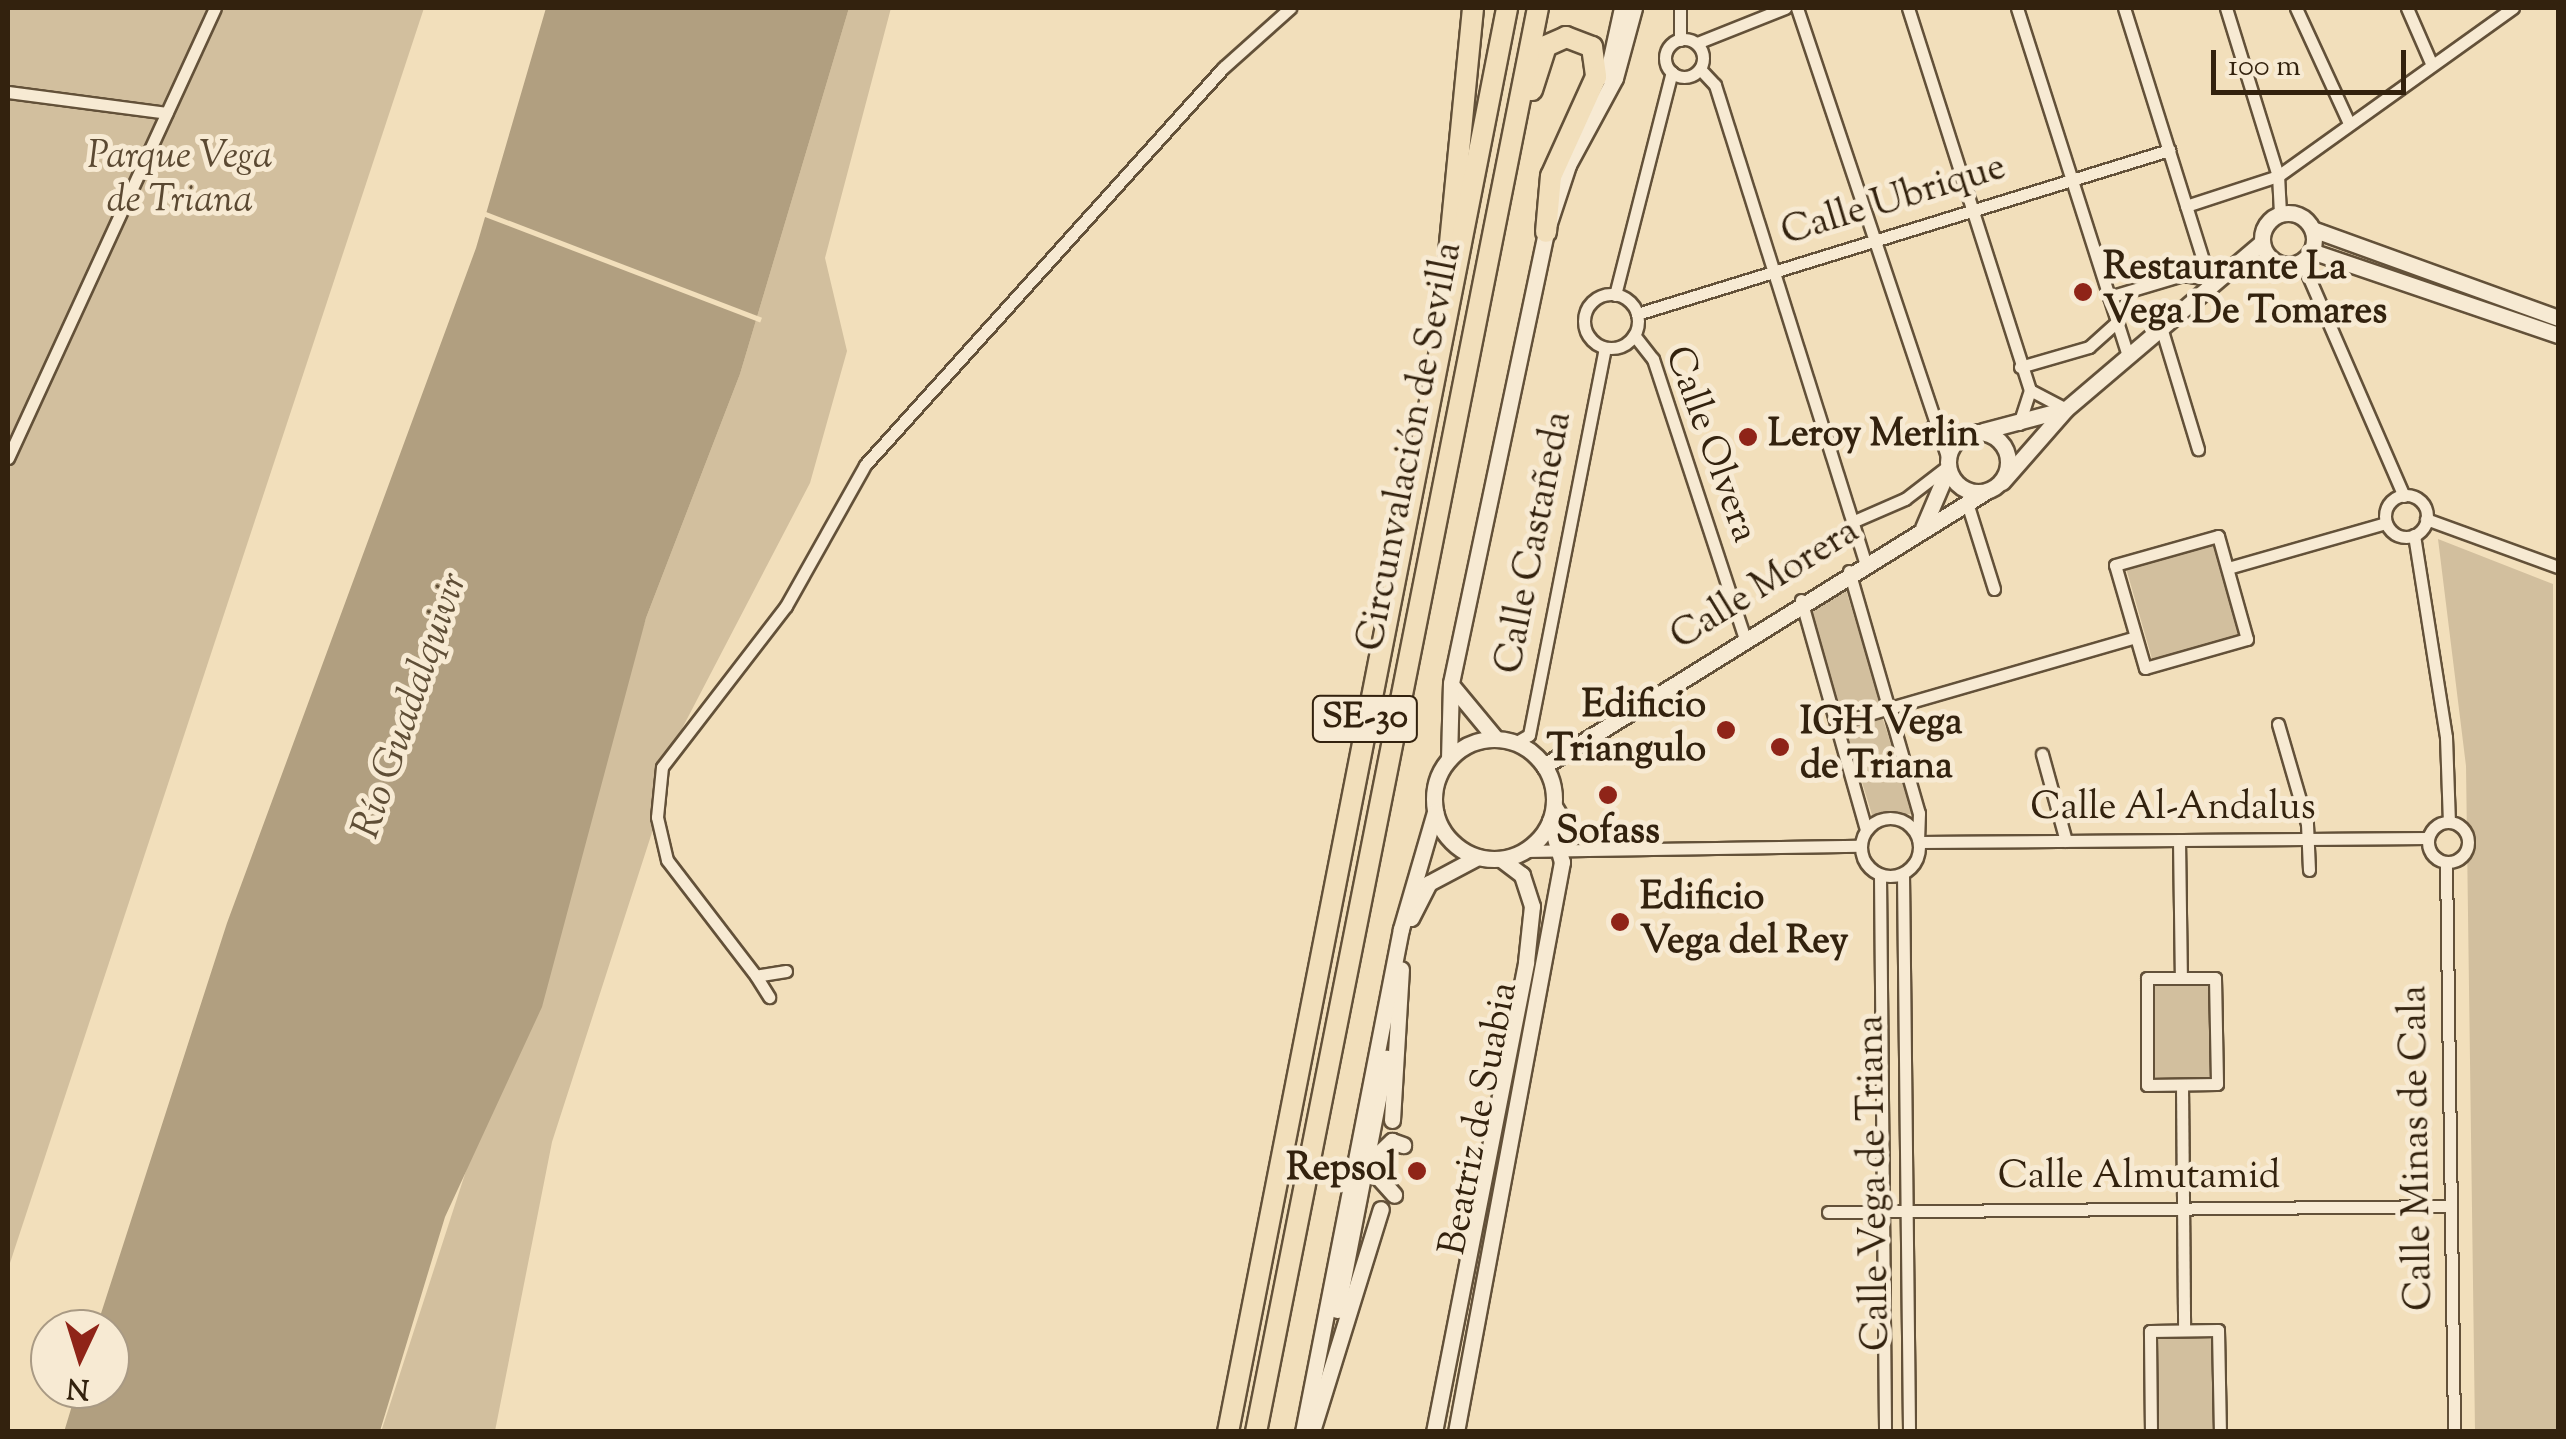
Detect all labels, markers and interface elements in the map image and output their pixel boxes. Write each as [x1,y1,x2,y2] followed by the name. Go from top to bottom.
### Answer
[2216,30,2411,92] scale bar
[2228,46,2301,89] text: 100 m
[88,136,272,225] park label: Parque Vega de Triana
[1776,146,2012,258] street label: Calle Ubrique
[1350,239,1474,655] street label: Circunvalación de Sevilla
[2103,247,2387,336] place label: Restaurante La Vega De Tomares
[2072,281,2094,303] marker: Restaurante La Vega De Tomares
[1652,341,1766,549] street label: Calle Olvera
[1488,408,1584,678] street label: Calle Castañeda
[1768,414,1980,460] place label: Leroy Merlin
[1737,426,1759,448] marker: Leroy Merlin
[1664,510,1868,662] street label: Calle Morera
[344,567,480,845] water label: Río Guadalquivir
[1547,685,1706,774] place label: Edificio Triangulo
[1310,689,1420,749] road number: SE-30
[1800,702,1962,792] place label: IGH Vega de Triana
[1715,719,1737,741] marker: Edificio Triangulo
[1769,736,1791,758] marker: IGH Vega de Triana
[1597,784,1619,806] marker: Sofass
[2030,787,2316,833] street label: Calle Al-Andalus
[1556,811,1660,857] place label: Sofass
[1640,877,1848,966] place label: Edificio Vega del Rey
[1609,911,1631,933] marker: Edificio Vega del Rey
[1432,979,1530,1259] street label: Beatriz de Suabia
[2393,985,2445,1311] street label: Calle Minas de Cala
[1850,1015,1902,1351] street label: Calle Vega de Triana
[1286,1148,1397,1194] place label: Repsol
[1998,1156,2280,1202] street label: Calle Almutamid
[1406,1160,1428,1182] marker: Repsol
[30,1309,130,1409] north arrow
[66,1366,91,1408] text: N

